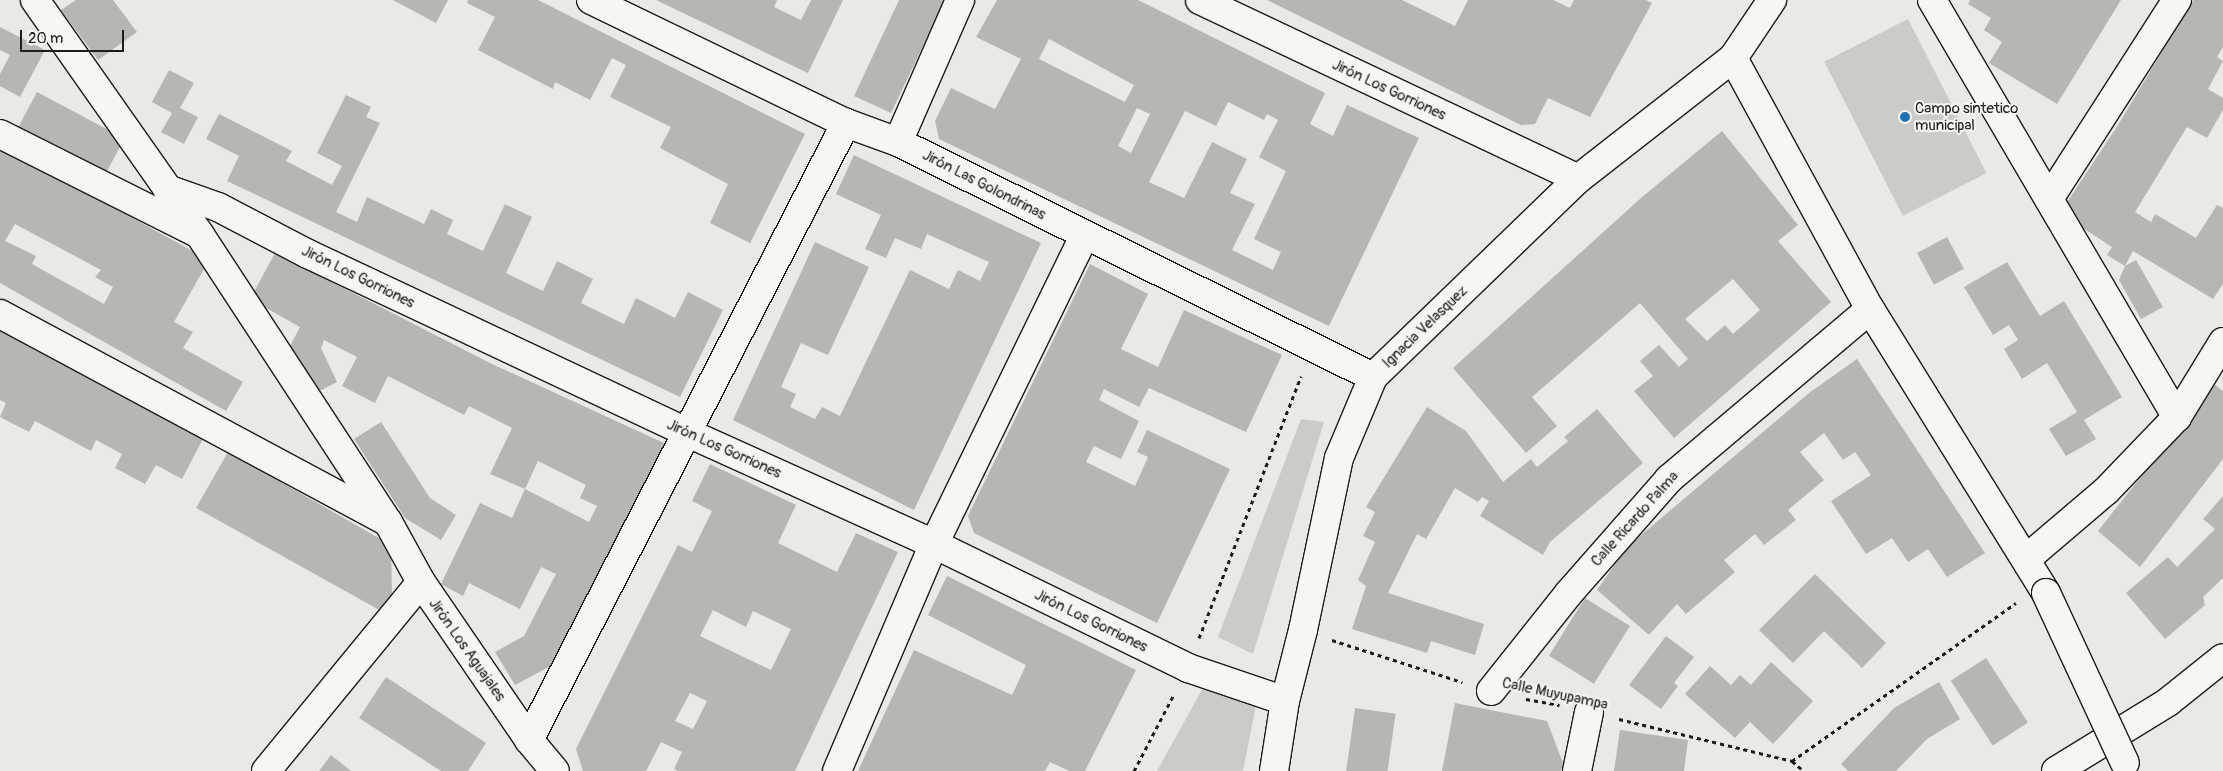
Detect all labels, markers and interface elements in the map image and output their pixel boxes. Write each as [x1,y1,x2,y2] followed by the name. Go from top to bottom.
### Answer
[22,20,126,52] scale bar
[28,29,63,48] text: 20 m
[1329,56,1449,124] street label: Jirón Los Gorriones
[1915,99,2018,134] place label: Campo sintetico municipal
[1899,111,1911,123] marker: Campo sintetico municipal
[919,146,1049,224] street label: Jirón Las Golondrinas
[299,242,417,312] street label: Jirón Los Gorriones
[1379,282,1471,372] street label: Ignacia Velasquez
[664,416,784,482] street label: Jirón Los Gorriones
[1588,468,1682,570] street label: Calle Ricardo Palma
[1032,586,1150,656] street label: Jirón Los Gorriones
[425,595,509,705] street label: Jirón Los Aguajales
[1500,674,1610,714] street label: Calle Muyupampa

